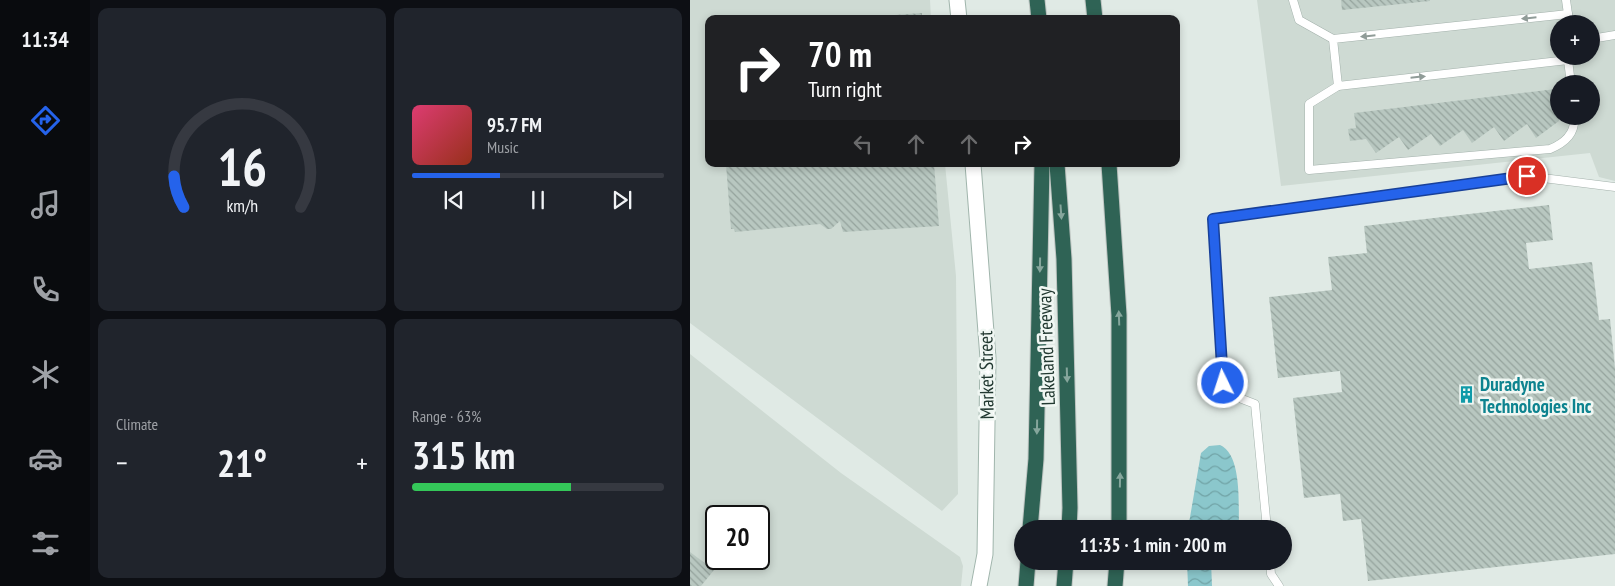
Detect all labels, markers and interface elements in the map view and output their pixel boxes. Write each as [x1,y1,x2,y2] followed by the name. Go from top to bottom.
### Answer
[1521,14,1537,22] one-way arrow
[1550,15,1600,125] map controls
[1550,15,1600,65] button: +
[21,25,69,53] text: 11:34
[808,31,872,77] text: 70 m
[1360,32,1376,40] one-way arrow
[725,35,790,100] icon: right
[1410,73,1426,81] one-way arrow
[808,75,882,103] text: Turn right
[1550,75,1600,125] button: −
[28,103,63,138] icon: directions
[487,113,542,137] text: 95.7 FM
[849,130,877,158] icon: left
[902,130,930,158] icon: ahead
[955,130,983,158] icon: ahead
[1008,130,1036,158] icon: right
[217,133,267,200] text: 16
[487,137,519,157] text: Music
[1506,155,1548,197] pin
[1513,162,1541,190] icon: arrive
[440,186,468,214] icon: previous
[524,186,552,214] icon: pause
[608,186,636,214] icon: next
[28,187,63,222] icon: music
[226,194,258,217] text: km/h
[1057,205,1065,221] one-way arrow
[1036,257,1044,273] one-way arrow
[28,272,63,307] icon: phone
[1032,287,1060,406] street label: Lakeland Freeway
[1115,309,1123,325] one-way arrow
[973,330,999,419] street label: Market Street
[1196,356,1248,408] position arrow
[28,357,63,392] icon: climate
[1063,367,1071,383] one-way arrow
[1480,372,1592,418] place label: Duradyne Technologies Inc
[1456,385,1476,405] building icon: Duradyne Technologies Inc
[412,406,481,426] text: Range · 63%
[116,414,158,434] text: Climate
[1032,420,1040,436] one-way arrow
[412,430,515,479] text: 315 km
[217,438,267,487] text: 21°
[28,441,63,476] icon: car
[116,444,128,481] text: −
[356,444,368,481] text: +
[1116,472,1124,488] one-way arrow
[705,505,770,570] speed limit sign: 20
[28,526,63,561] icon: filters
[1080,533,1226,557] text: 11:35 · 1 min · 200 m

